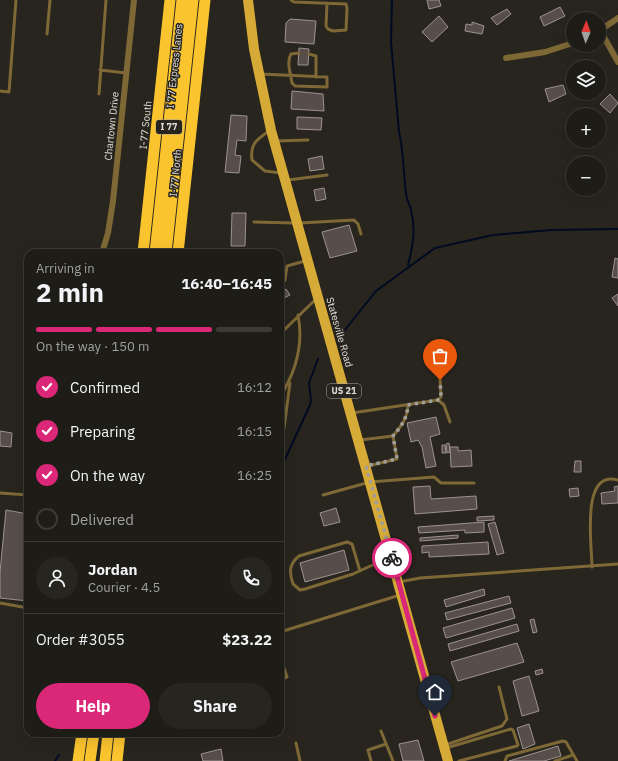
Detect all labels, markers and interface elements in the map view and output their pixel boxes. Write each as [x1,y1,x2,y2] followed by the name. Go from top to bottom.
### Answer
[566,12,606,52] north arrow
[566,12,606,196] map controls
[164,23,185,109] street label: I 77 Express Lanes
[566,60,606,100] button: layers
[101,91,122,161] street label: Chartown Drive
[137,100,154,150] street label: I-77 South
[566,108,606,148] button: +
[156,120,182,134] road number: I 77
[167,149,184,197] street label: I-77 North
[566,156,606,196] button: −
[36,260,95,277] text: Arriving in
[181,274,272,293] text: 16:40–16:45
[36,275,104,309] text: 2 min
[323,296,356,369] street label: Statesville Road
[36,338,149,355] text: On the way · 150 m
[423,339,457,380] pin
[429,345,451,367] icon: bag
[36,376,58,398] icon: check
[70,378,140,397] text: Confirmed
[237,379,272,396] text: 16:12
[327,384,361,398] road number: US 21
[36,420,58,442] icon: check
[70,422,135,441] text: Preparing
[237,423,272,440] text: 16:15
[36,464,58,486] icon: check
[70,466,145,485] text: On the way
[237,467,272,484] text: 16:25
[70,510,134,529] text: Delivered
[372,538,412,578] courier
[381,547,403,569] icon: bike
[36,557,78,599] button: person
[230,557,272,599] button: phone
[88,560,137,579] text: Jordan
[88,579,160,596] text: Courier · 4.5
[36,630,125,649] text: Order #3055
[222,630,272,649] text: $23.22
[418,675,452,716] pin
[424,681,446,703] icon: home
[36,683,150,729] button: Help
[158,683,272,729] button: Share

